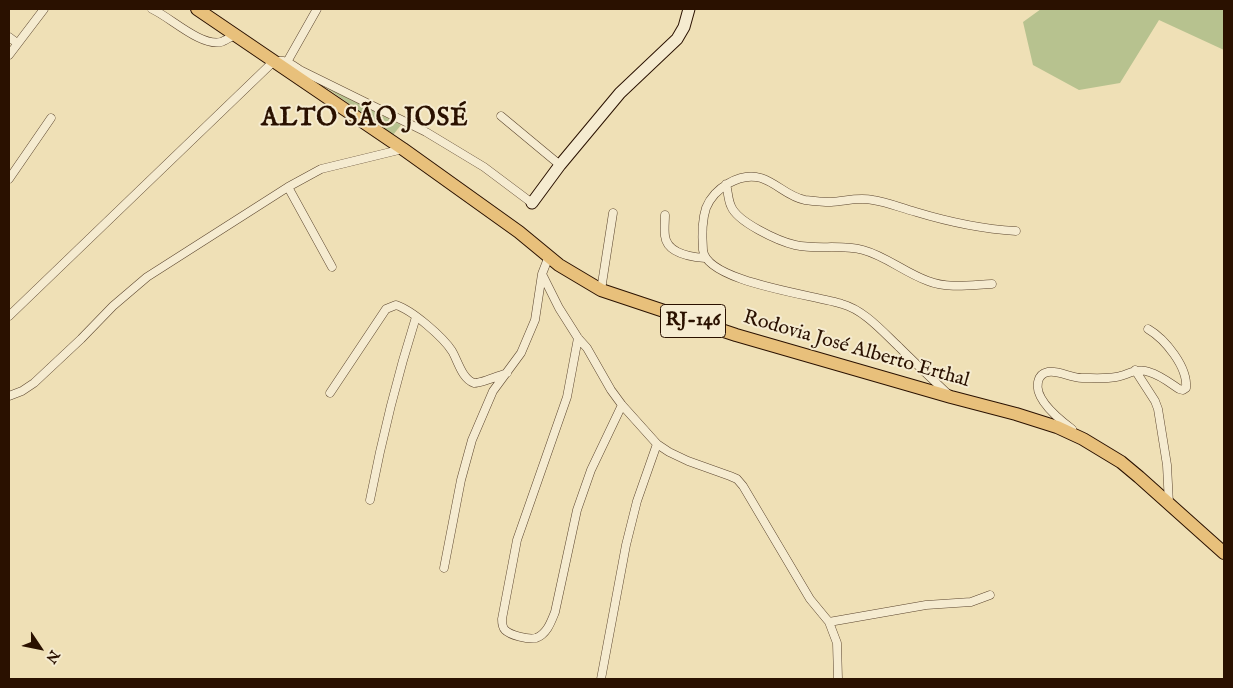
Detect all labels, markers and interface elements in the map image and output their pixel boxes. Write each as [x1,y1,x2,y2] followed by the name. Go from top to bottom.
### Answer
[260,105,470,135] district label: ALTO SÃO JOSÉ
[660,304,726,338] road number: RJ-146
[740,306,972,394] street label: Rodovia José Alberto Erthal
[15,623,65,673] north arrow
[42,646,63,666] text: N

